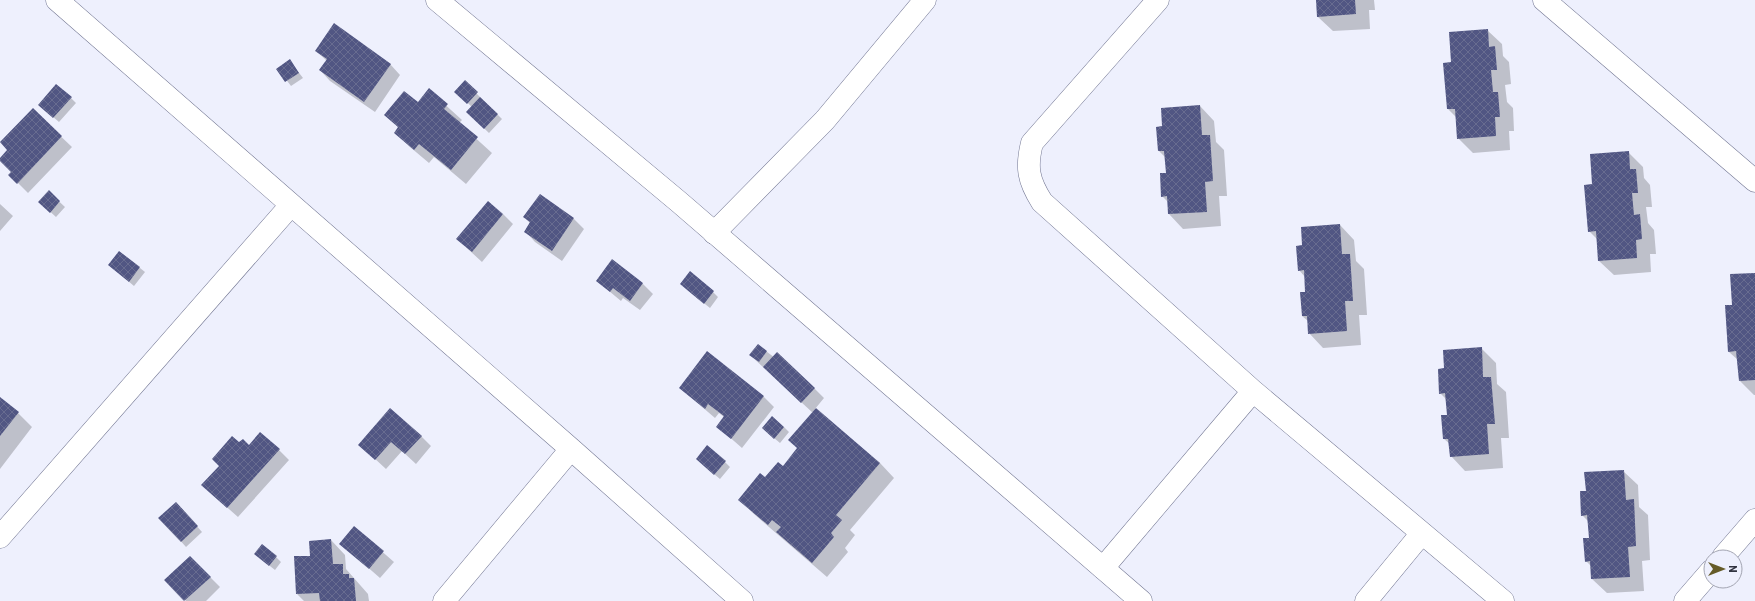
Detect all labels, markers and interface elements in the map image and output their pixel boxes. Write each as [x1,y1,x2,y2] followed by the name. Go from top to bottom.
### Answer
[1703,549,1743,589] north arrow
[1727,565,1740,573] text: N

